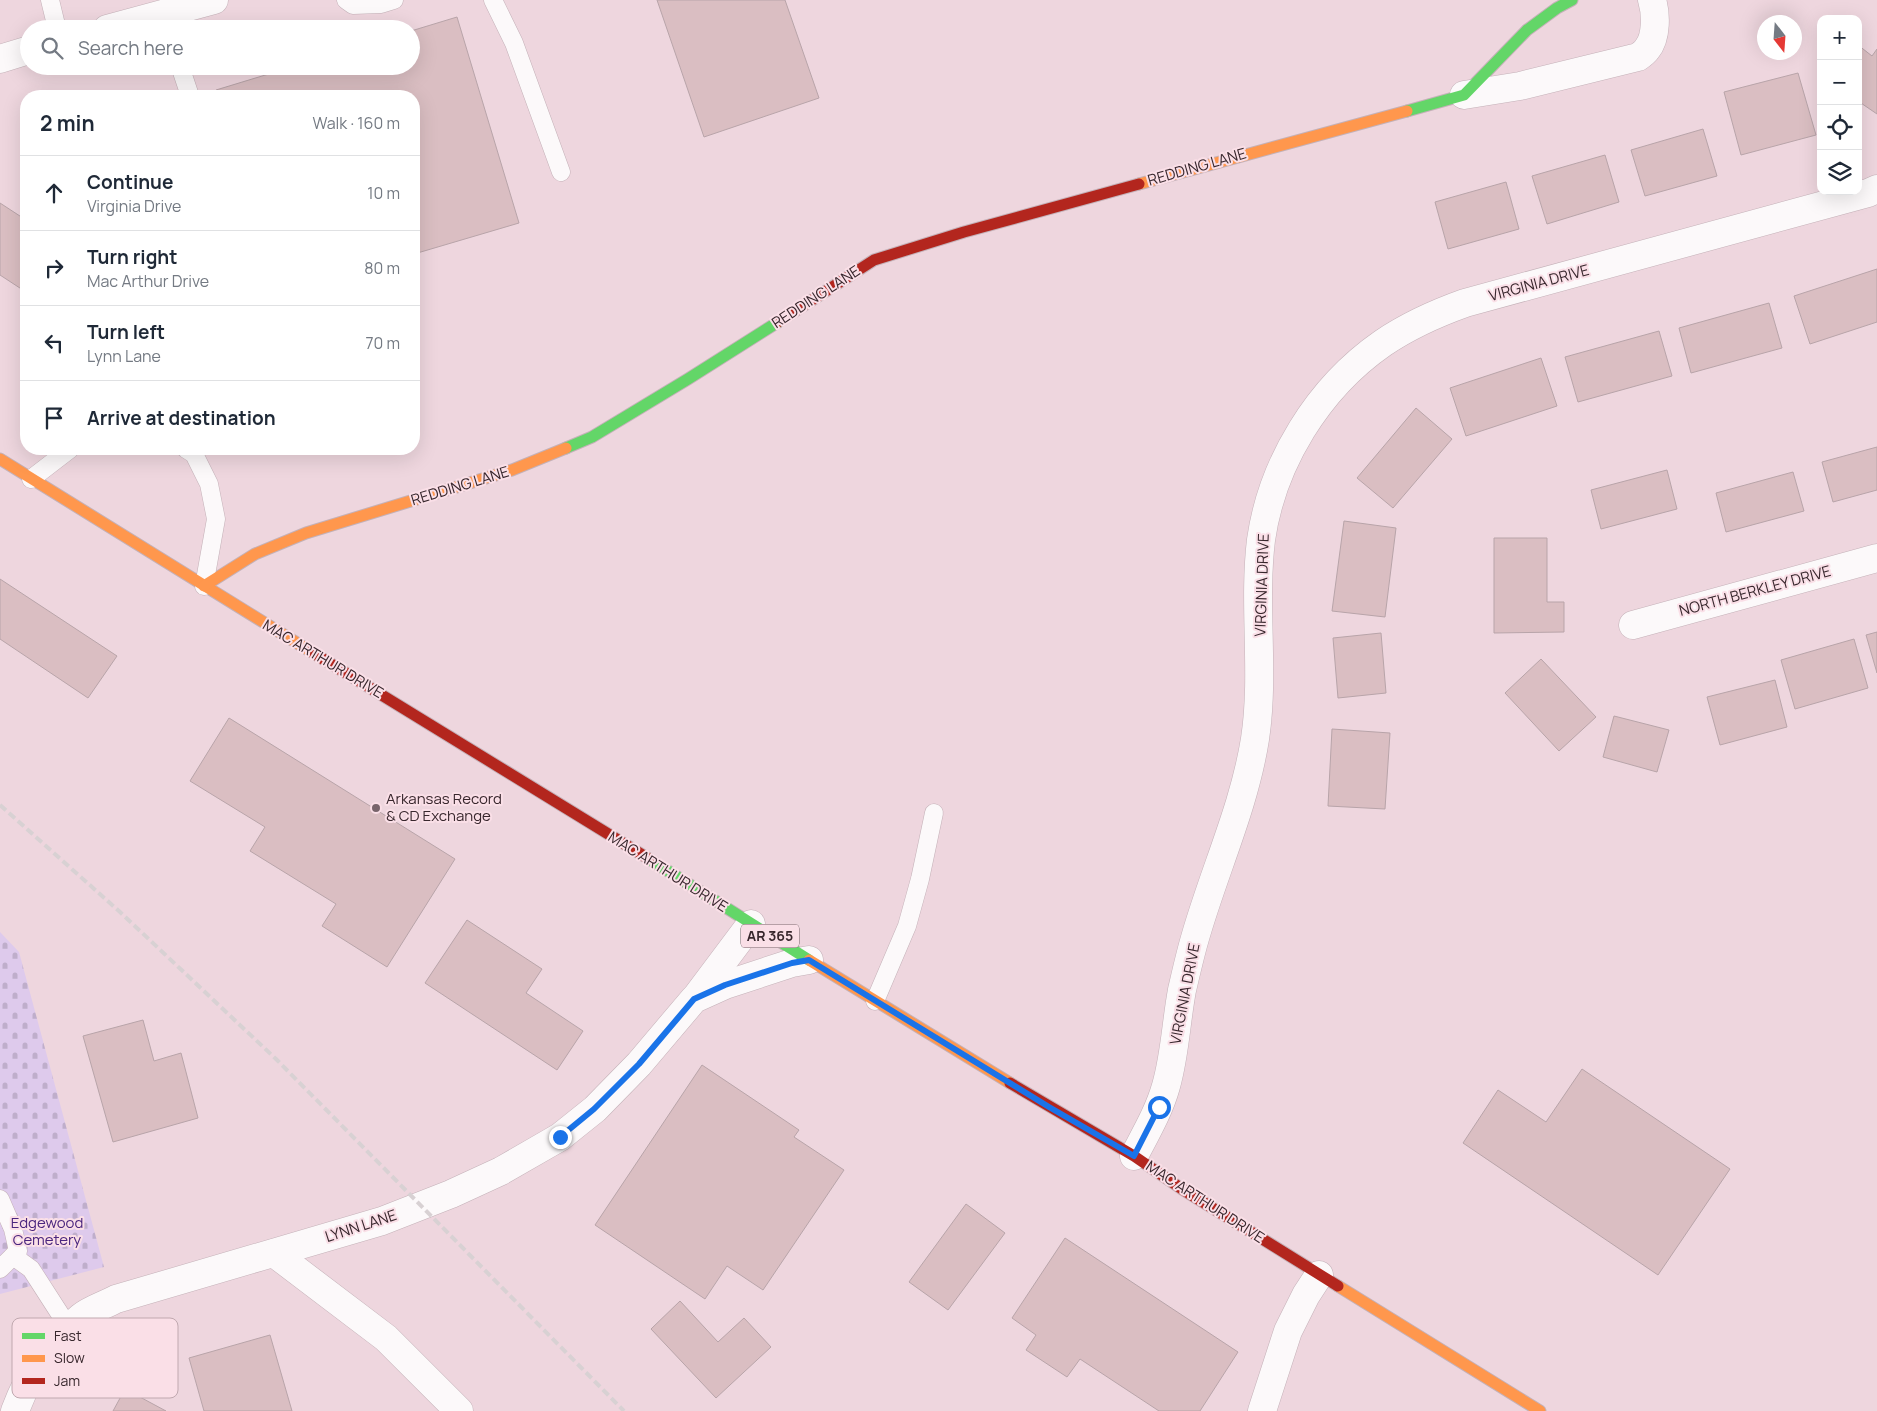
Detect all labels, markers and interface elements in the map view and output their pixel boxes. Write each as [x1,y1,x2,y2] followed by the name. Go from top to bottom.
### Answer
[1757,15,1802,60] north arrow
[1817,15,1862,195] map controls
[1817,15,1862,60] button: +
[20,20,420,75] search box
[38,34,66,62] icon: search
[78,35,184,61] text: Search here
[1817,60,1862,105] button: −
[1817,105,1862,150] button: locate
[40,109,95,137] text: 2 min
[312,112,400,134] text: Walk · 160 m
[1145,142,1249,191] street label: REDDING LANE
[1817,150,1862,195] button: layers
[87,169,173,195] text: Continue
[40,179,68,207] icon: ahead
[367,182,400,204] text: 10 m
[87,195,181,217] text: Virginia Drive
[87,244,177,270] text: Turn right
[40,254,68,282] icon: right
[364,257,400,279] text: 80 m
[1486,259,1591,306] street label: VIRGINIA DRIVE
[767,260,864,333] street label: REDDING LANE
[87,270,209,292] text: Mac Arthur Drive
[87,319,165,345] text: Turn left
[40,329,68,357] icon: left
[365,332,400,354] text: 70 m
[87,345,161,367] text: Lynn Lane
[40,404,68,432] icon: arrive
[87,405,276,431] text: Arrive at destination
[408,461,511,510] street label: REDDING LANE
[1249,533,1274,637] street label: VIRGINIA DRIVE
[1677,560,1833,621] street label: NORTH BERKLEY DRIVE
[259,614,388,703] street label: MAC ARTHUR DRIVE
[386,788,502,826] place label: Arkansas Record & CD Exchange
[370,802,382,814] marker: Arkansas Record & CD Exchange
[604,826,732,917] street label: MAC ARTHUR DRIVE
[741,924,799,948] road number: AR 365
[1164,941,1205,1046] street label: VIRGINIA DRIVE
[1148,1096,1171,1119] route start
[549,1126,572,1149] route end
[1142,1155,1269,1248] street label: MAC ARTHUR DRIVE
[322,1204,399,1247] street label: LYNN LANE
[11,1212,83,1250] park label: Edgewood Cemetery
[12,1318,178,1398] legend
[54,1326,82,1345] text: Fast
[54,1348,85,1367] text: Slow
[54,1371,80,1390] text: Jam

